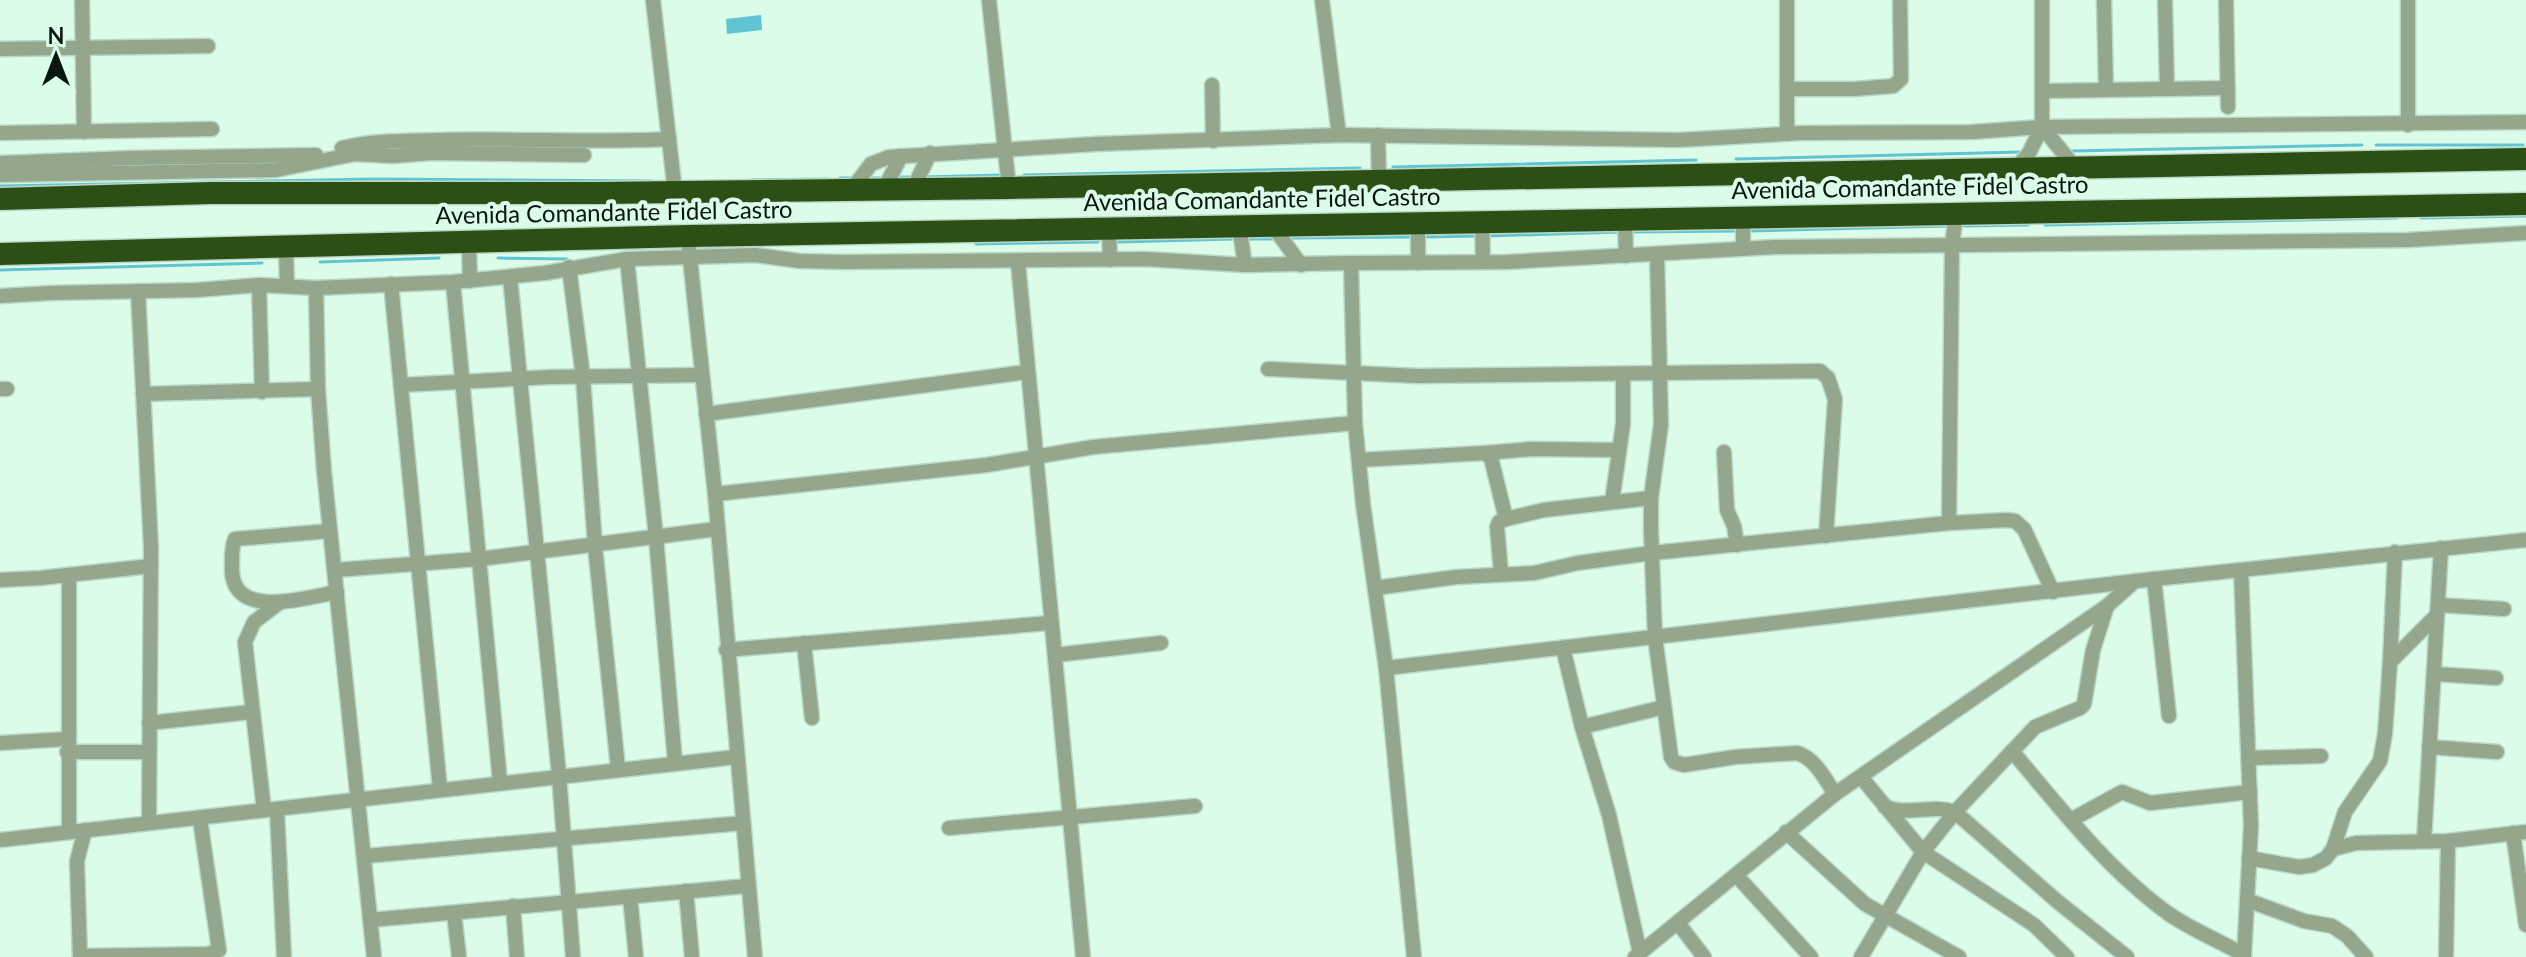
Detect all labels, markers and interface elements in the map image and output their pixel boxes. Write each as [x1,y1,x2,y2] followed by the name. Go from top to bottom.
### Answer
[16,16,96,96] north arrow
[48,22,64,49] text: N
[1731,169,2089,204] street label: Avenida Comandante Fidel Castro
[1083,181,1441,216] street label: Avenida Comandante Fidel Castro
[435,194,793,229] street label: Avenida Comandante Fidel Castro

